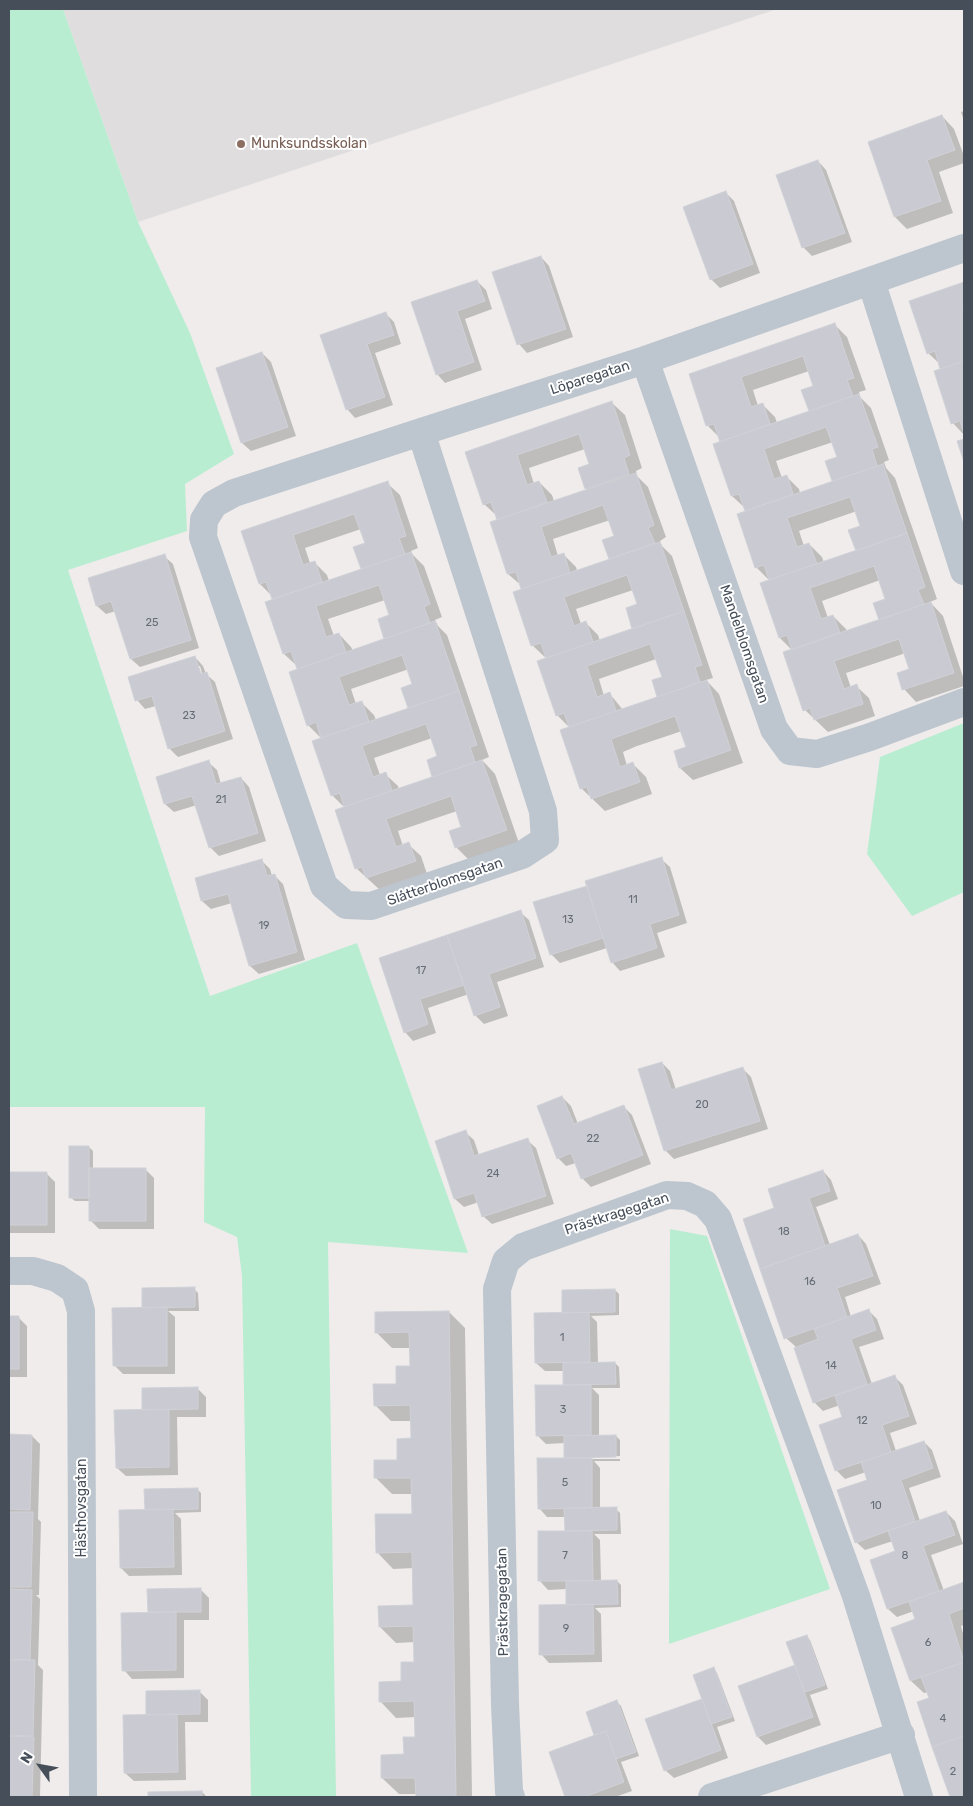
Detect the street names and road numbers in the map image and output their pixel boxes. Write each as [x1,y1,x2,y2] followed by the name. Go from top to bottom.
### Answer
[548,357,632,399] street label: Löparegatan
[716,583,772,705] street label: Mandelblomsgatan
[385,854,505,910] street label: Slåtterblomsgatan
[563,1189,671,1239] street label: Prästkragegatan
[74,1458,90,1558] street label: Hästhovsgatan
[494,1548,512,1656] street label: Prästkragegatan

